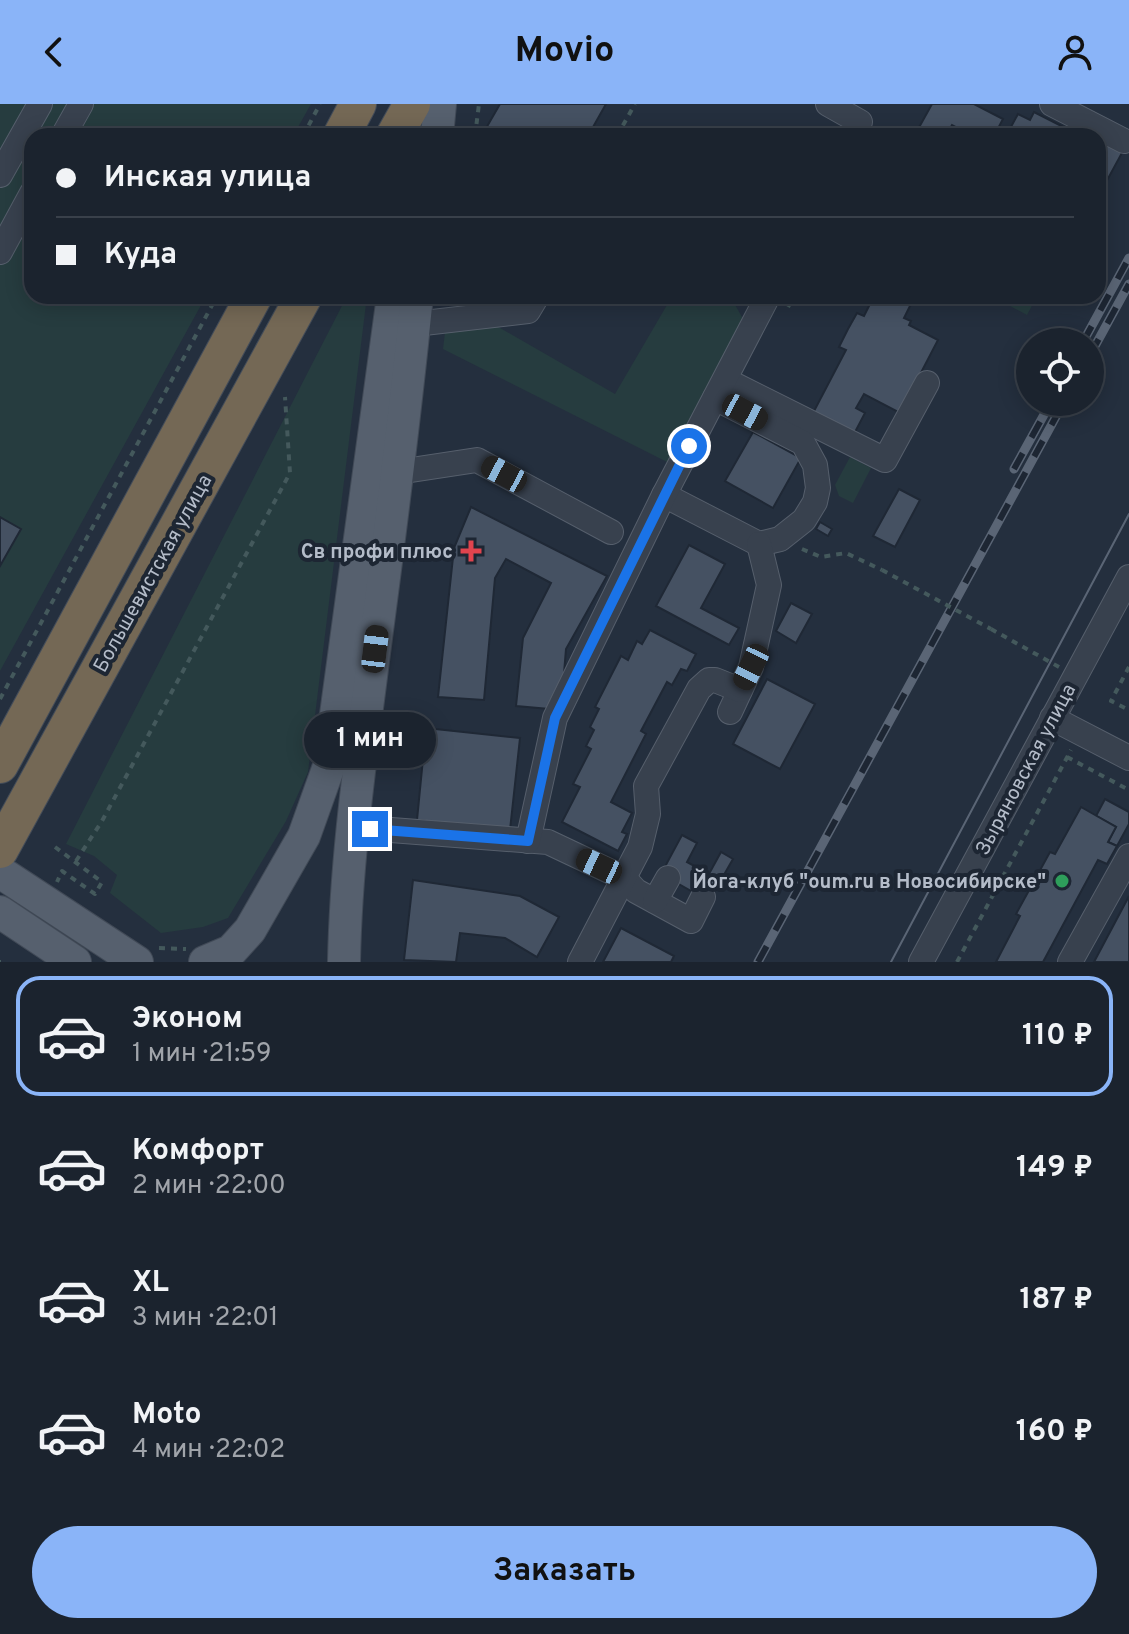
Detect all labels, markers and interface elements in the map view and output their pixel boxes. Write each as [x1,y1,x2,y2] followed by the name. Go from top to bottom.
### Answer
[515,29,614,75] text: Movio
[32,30,76,74] icon: back
[1053,30,1097,74] icon: person
[104,160,311,197] text: Инская улица
[104,237,177,274] text: Куда
[1016,328,1104,416] map controls
[1016,328,1104,416] button: locate
[718,390,772,434] car
[671,428,707,464] route start
[477,452,531,496] car
[88,470,219,678] street label: Большевистская улица
[301,540,453,566] place label: Св профи плюс
[460,540,482,562] marker: Св профи плюс
[360,624,390,674] car
[730,640,772,694] car
[971,680,1083,860] street label: Зыряновская улица
[304,713,436,769] callout: 1 мин
[336,723,404,756] text: 1 мин
[352,811,388,847] route end
[572,845,626,887] car
[693,868,1046,896] place label: Йога-клуб "oum.ru в Новосибирске"
[1053,872,1071,890] marker: Йога-клуб "oum.ru в Новосибирске"
[36,1000,108,1072] icon: car
[132,1001,243,1038] text: Эконом
[1022,1018,1093,1055] text: 110 ₽
[132,1038,271,1071] text: 1 мин · 21:59
[36,1132,108,1204] icon: car
[132,1133,264,1170] text: Комфорт
[1016,1150,1093,1187] text: 149 ₽
[132,1170,286,1203] text: 2 мин · 22:00
[36,1264,108,1336] icon: car
[132,1265,169,1302] text: XL
[1019,1282,1093,1319] text: 187 ₽
[132,1302,279,1335] text: 3 мин · 22:01
[36,1396,108,1468] icon: car
[132,1397,202,1434] text: Moto
[1016,1414,1093,1451] text: 160 ₽
[132,1434,285,1467] text: 4 мин · 22:02
[32,1526,1097,1618] button: Заказать

